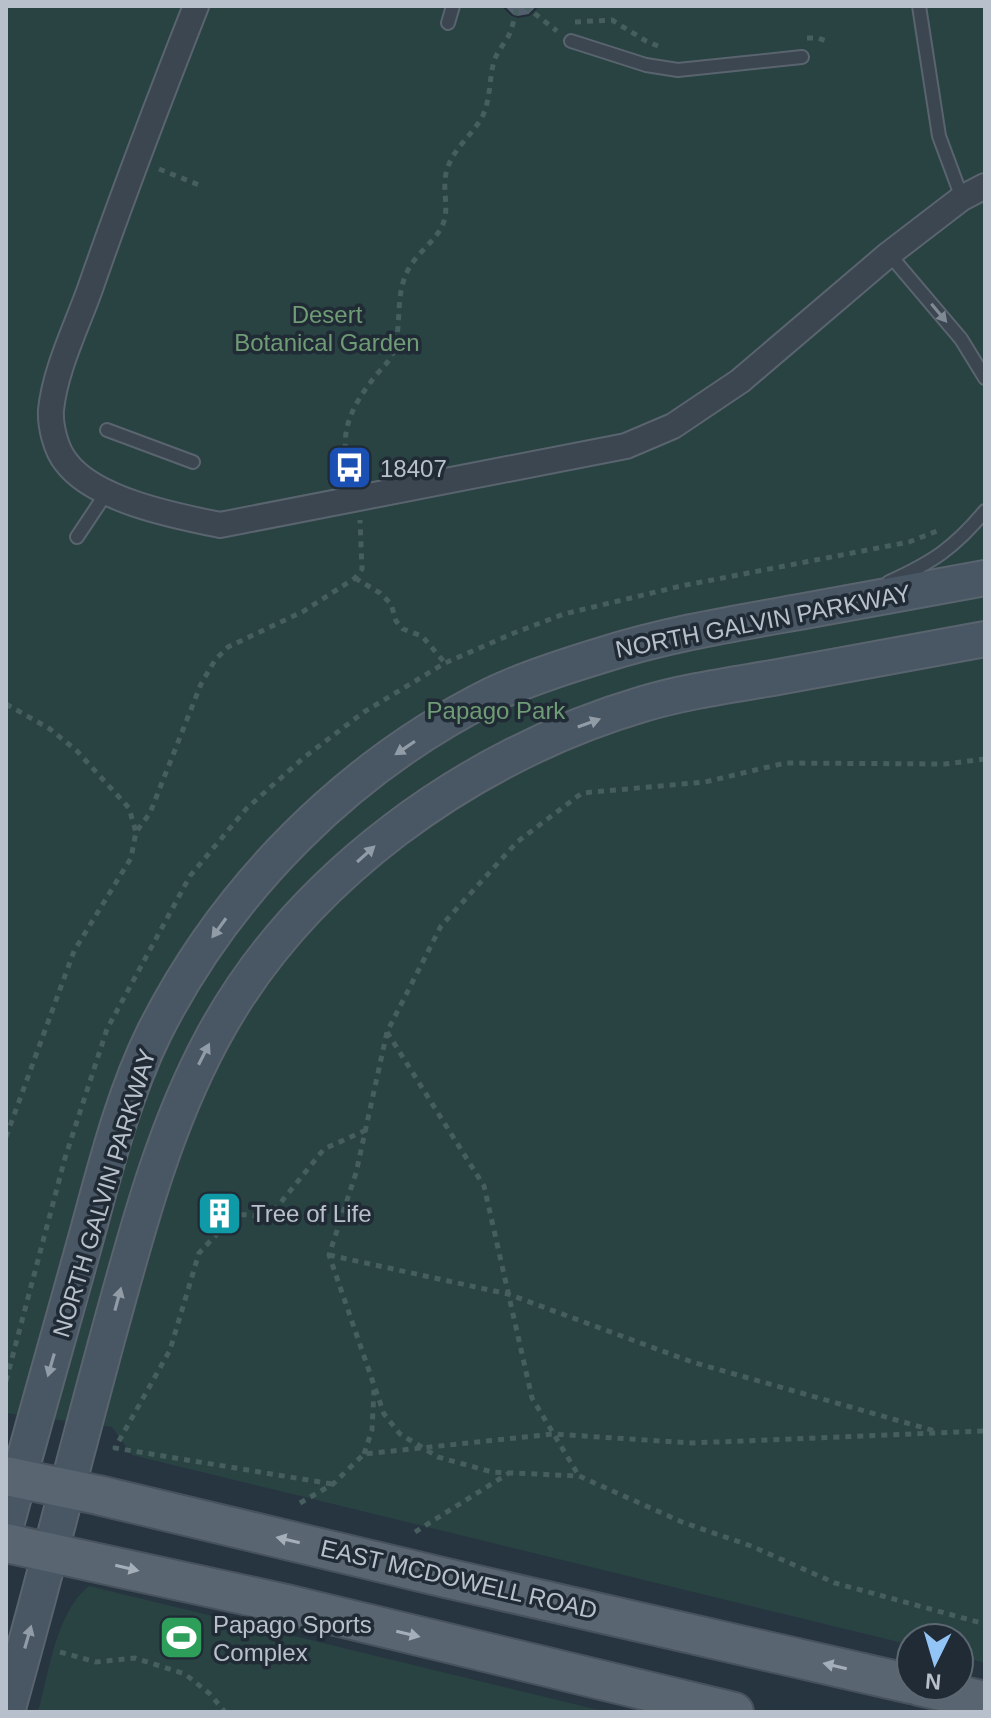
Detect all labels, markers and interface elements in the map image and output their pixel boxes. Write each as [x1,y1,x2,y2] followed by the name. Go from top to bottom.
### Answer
[234,301,420,356] park label: Desert Botanical Garden
[930,303,947,323] one-way arrow
[325,444,373,492] bus stop icon: 18407
[380,455,447,482] place label: 18407
[613,579,913,663] street label: NORTH GALVIN PARKWAY
[427,697,566,724] park label: Papago Park
[577,716,601,729] one-way arrow
[395,740,416,755] one-way arrow
[357,845,376,863] one-way arrow
[212,917,227,938] one-way arrow
[197,1043,211,1066] one-way arrow
[47,1046,161,1340] street label: NORTH GALVIN PARKWAY
[196,1189,244,1237] building icon: Tree of Life
[251,1200,372,1227] place label: Tree of Life
[112,1287,125,1311] one-way arrow
[44,1353,56,1378] one-way arrow
[275,1533,300,1546] one-way arrow
[318,1534,600,1624] street label: EAST MCDOWELL ROAD
[115,1562,140,1575] one-way arrow
[213,1611,372,1666] place label: Papago Sports Complex
[158,1614,206,1662] sports icon: Papago Sports Complex
[895,1622,975,1702] north arrow
[22,1624,34,1649] one-way arrow
[396,1628,421,1641] one-way arrow
[822,1659,847,1672] one-way arrow
[924,1668,942,1695] text: N

